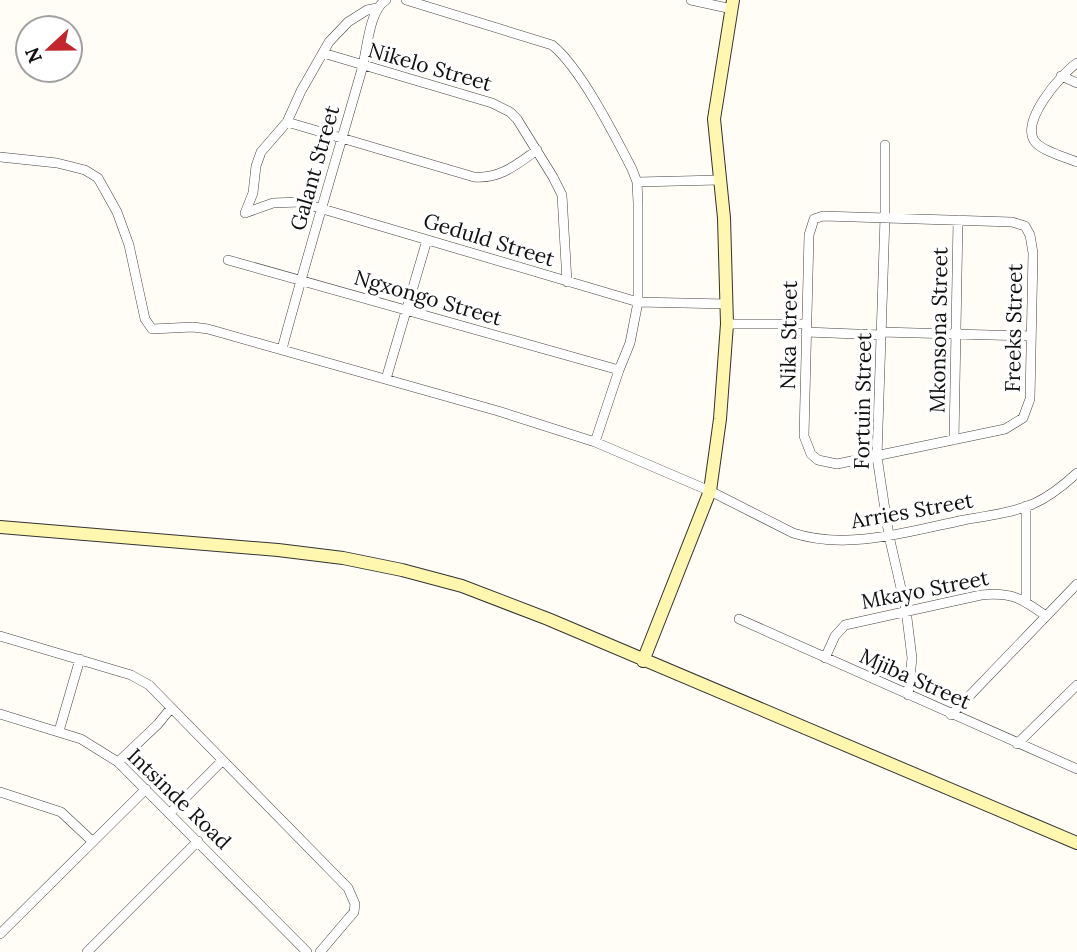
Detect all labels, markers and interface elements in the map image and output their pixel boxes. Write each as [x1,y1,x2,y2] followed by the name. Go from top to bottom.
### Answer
[14,14,84,84] north arrow
[365,36,496,97] street label: Nikelo Street
[19,44,47,67] text: N
[284,101,346,234] street label: Galant Street
[420,207,559,273] street label: Geduld Street
[924,246,953,413] street label: Mkonsona Street
[999,262,1028,393] street label: Freeks Street
[351,264,506,332] street label: Ngxongo Street
[774,279,803,390] street label: Nika Street
[848,331,877,470] street label: Fortuin Street
[848,486,976,535] street label: Arries Street
[859,564,992,615] street label: Mkayo Street
[856,642,976,715] street label: Mjiba Street
[122,742,237,855] street label: Intsinde Road

